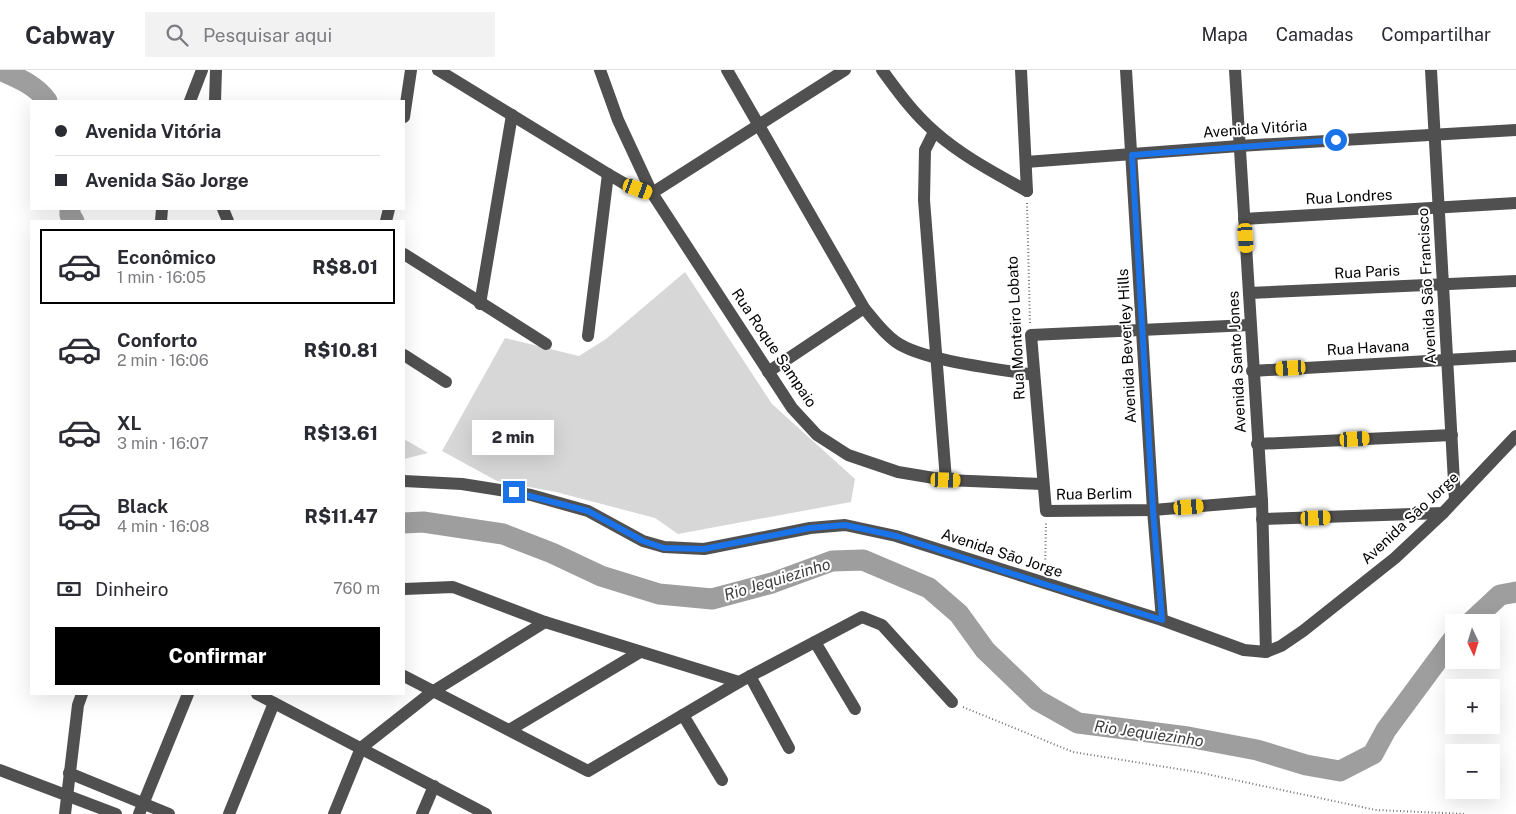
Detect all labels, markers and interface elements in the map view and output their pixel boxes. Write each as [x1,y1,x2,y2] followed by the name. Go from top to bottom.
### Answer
[145,12,495,57] search box
[25,21,115,49] text: Cabway
[163,21,191,49] icon: search
[203,24,332,46] text: Pesquisar aqui
[1201,24,1248,45] text: Mapa
[1276,24,1353,45] text: Camadas
[1381,24,1491,45] text: Compartilhar
[1202,116,1308,141] street label: Avenida Vitória
[85,120,221,142] text: Avenida Vitória
[1325,129,1347,151] route start
[85,169,249,191] text: Avenida São Jorge
[621,177,654,201] car
[1305,186,1393,207] street label: Rua Londres
[1414,207,1439,365] street label: Avenida São Francisco
[1237,223,1254,253] car
[57,244,102,289] icon: car
[117,246,216,268] text: Econômico
[312,256,378,278] text: R$8.01
[1003,256,1028,400] street label: Rua Monteiro Lobato
[1334,261,1400,282] street label: Rua Paris
[117,268,206,287] text: 1 min · 16:05
[1114,268,1139,424] street label: Avenida Beverley Hills
[728,285,820,410] street label: Rua Roque Sampaio
[1224,291,1249,433] street label: Avenida Santo Jones
[57,327,102,372] icon: car
[117,329,197,351] text: Conforto
[1326,337,1410,358] street label: Rua Havana
[304,339,378,361] text: R$10.81
[117,351,209,370] text: 2 min · 16:06
[1275,360,1306,376] car
[57,410,102,455] icon: car
[117,412,142,434] text: XL
[473,420,555,454] callout: 2 min
[304,422,378,444] text: R$13.61
[492,428,534,447] text: 2 min
[1339,431,1370,447] car
[117,434,209,453] text: 3 min · 16:07
[1358,468,1462,567] street label: Avenida São Jorge
[930,472,961,488] car
[503,481,525,503] route end
[1056,484,1132,503] street label: Rua Berlim
[57,493,102,538] icon: car
[117,495,168,517] text: Black
[1173,498,1204,516] car
[305,505,378,527] text: R$11.47
[1300,510,1331,526] car
[117,517,210,536] text: 4 min · 16:08
[939,525,1065,580] street label: Avenida São Jorge
[722,554,833,605] water label: Rio Jequiezinho
[55,575,83,603] icon: cash
[95,578,169,600] text: Dinheiro
[333,579,380,598] text: 760 m
[1445,614,1500,669] north arrow
[1445,614,1500,799] map controls
[55,627,380,685] button: Confirmar
[1445,679,1500,734] button: +
[1093,716,1205,751] water label: Rio Jequiezinho
[1445,744,1500,799] button: −

